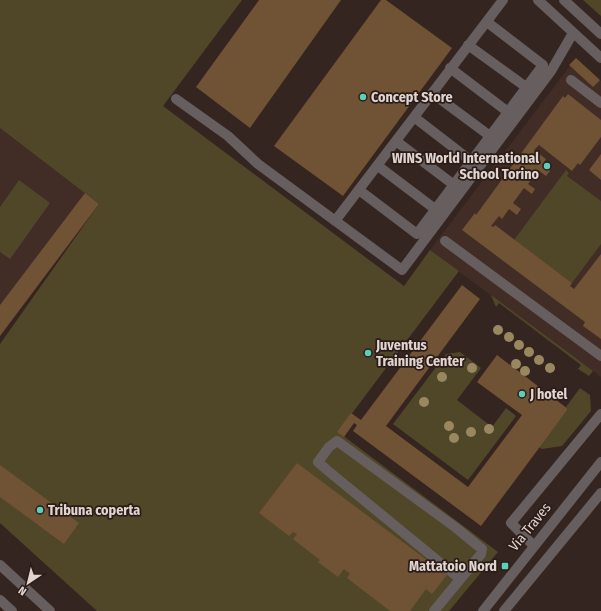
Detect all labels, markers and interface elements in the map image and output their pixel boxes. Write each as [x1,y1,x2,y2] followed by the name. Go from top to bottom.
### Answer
[371,89,452,106] place label: Concept Store
[358,92,368,102] marker: Concept Store
[392,150,540,183] place label: WINS World International School Torino
[542,161,552,171] marker: WINS World International School Torino
[375,337,465,370] place label: Juventus Training Center
[363,348,373,358] marker: Juventus Training Center
[529,386,568,403] place label: J hotel
[517,389,527,399] marker: J hotel
[505,499,555,555] street label: Via Traves
[48,502,140,519] place label: Tribuna coperta
[35,505,45,515] marker: Tribuna coperta
[409,558,497,575] place label: Mattatoio Nord
[500,561,510,571] marker: Mattatoio Nord
[8,563,48,603] north arrow
[16,584,29,598] text: N

